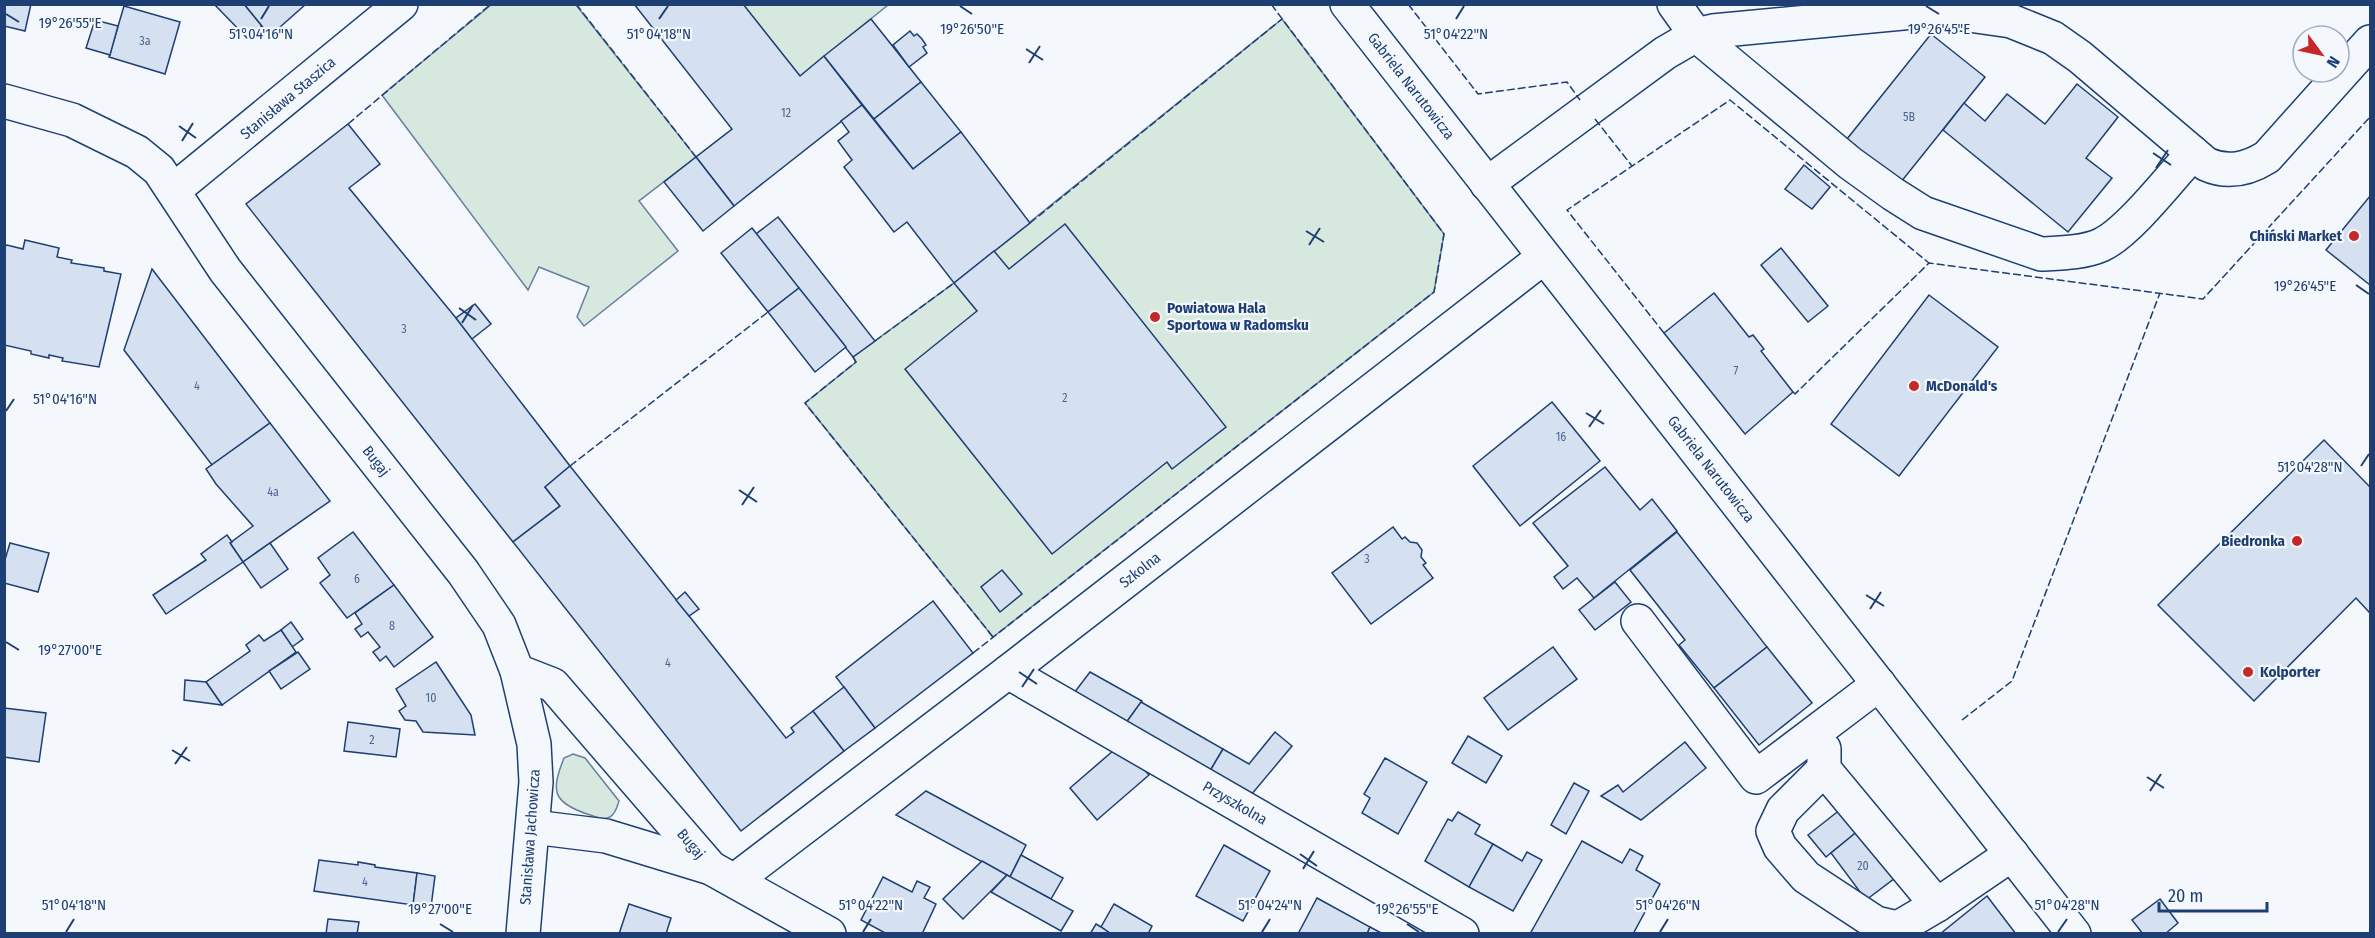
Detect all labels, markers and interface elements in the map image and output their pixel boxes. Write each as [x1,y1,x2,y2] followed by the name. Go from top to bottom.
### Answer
[39,14,101,32] text: 19°26'55"E
[940,20,1004,38] text: 19°26'50"E
[1908,20,1970,38] text: 19°26'45"E
[2291,24,2351,84] north arrow
[229,25,293,43] text: 51°04'16"N
[627,25,691,43] text: 51°04'18"N
[1424,25,1488,43] text: 51°04'22"N
[1364,29,1458,143] street label: Gabriela Narutowicza
[139,34,151,48] house number: 3a
[237,53,339,143] street label: Stanisława Staszica
[2323,53,2344,71] text: N
[781,106,791,120] house number: 12
[1903,110,1915,124] house number: 5B
[2249,227,2343,245] place label: Chiński Market
[2347,229,2361,243] marker: Chiński Market
[2274,277,2336,295] text: 19°26'45"E
[1167,299,1309,334] place label: Powiatowa Hala Sportowa w Radomsku
[1148,310,1162,324] marker: Powiatowa Hala Sportowa w Radomsku
[401,322,407,336] house number: 3
[1734,364,1739,378] house number: 7
[1926,377,1998,395] place label: McDonald's
[194,379,200,393] house number: 4
[1907,379,1921,393] marker: McDonald's
[33,390,97,408] text: 51°04'16"N
[1062,391,1068,405] house number: 2
[1664,412,1758,526] street label: Gabriela Narutowicza
[1556,430,1566,444] house number: 16
[359,442,393,480] street label: Bugaj
[2277,458,2343,476] text: 51°04'28"N
[267,485,279,499] house number: 4a
[2221,532,2286,550] place label: Biedronka
[2290,534,2304,548] marker: Biedronka
[1116,548,1164,592] street label: Szkolna
[1364,552,1370,566] house number: 3
[354,572,360,586] house number: 6
[389,619,395,633] house number: 8
[38,641,102,659] text: 19°27'00"E
[665,656,671,670] house number: 4
[2260,663,2321,681] place label: Kolporter
[2241,665,2255,679] marker: Kolporter
[426,691,436,705] house number: 10
[369,733,375,747] house number: 2
[516,768,544,906] street label: Stanisława Jachowicza
[1200,777,1270,829] street label: Przyszkolna
[673,825,709,863] street label: Bugaj
[1857,859,1869,873] house number: 20
[362,875,368,889] house number: 4
[2159,875,2267,913] scale bar
[2168,885,2203,907] text: 20 m
[42,896,106,914] text: 51°04'18"N
[839,896,903,914] text: 51°04'22"N
[1238,896,1302,914] text: 51°04'24"N
[1636,896,1700,914] text: 51°04'26"N
[2034,896,2100,914] text: 51°04'28"N
[408,900,472,918] text: 19°27'00"E
[1376,900,1438,918] text: 19°26'55"E

